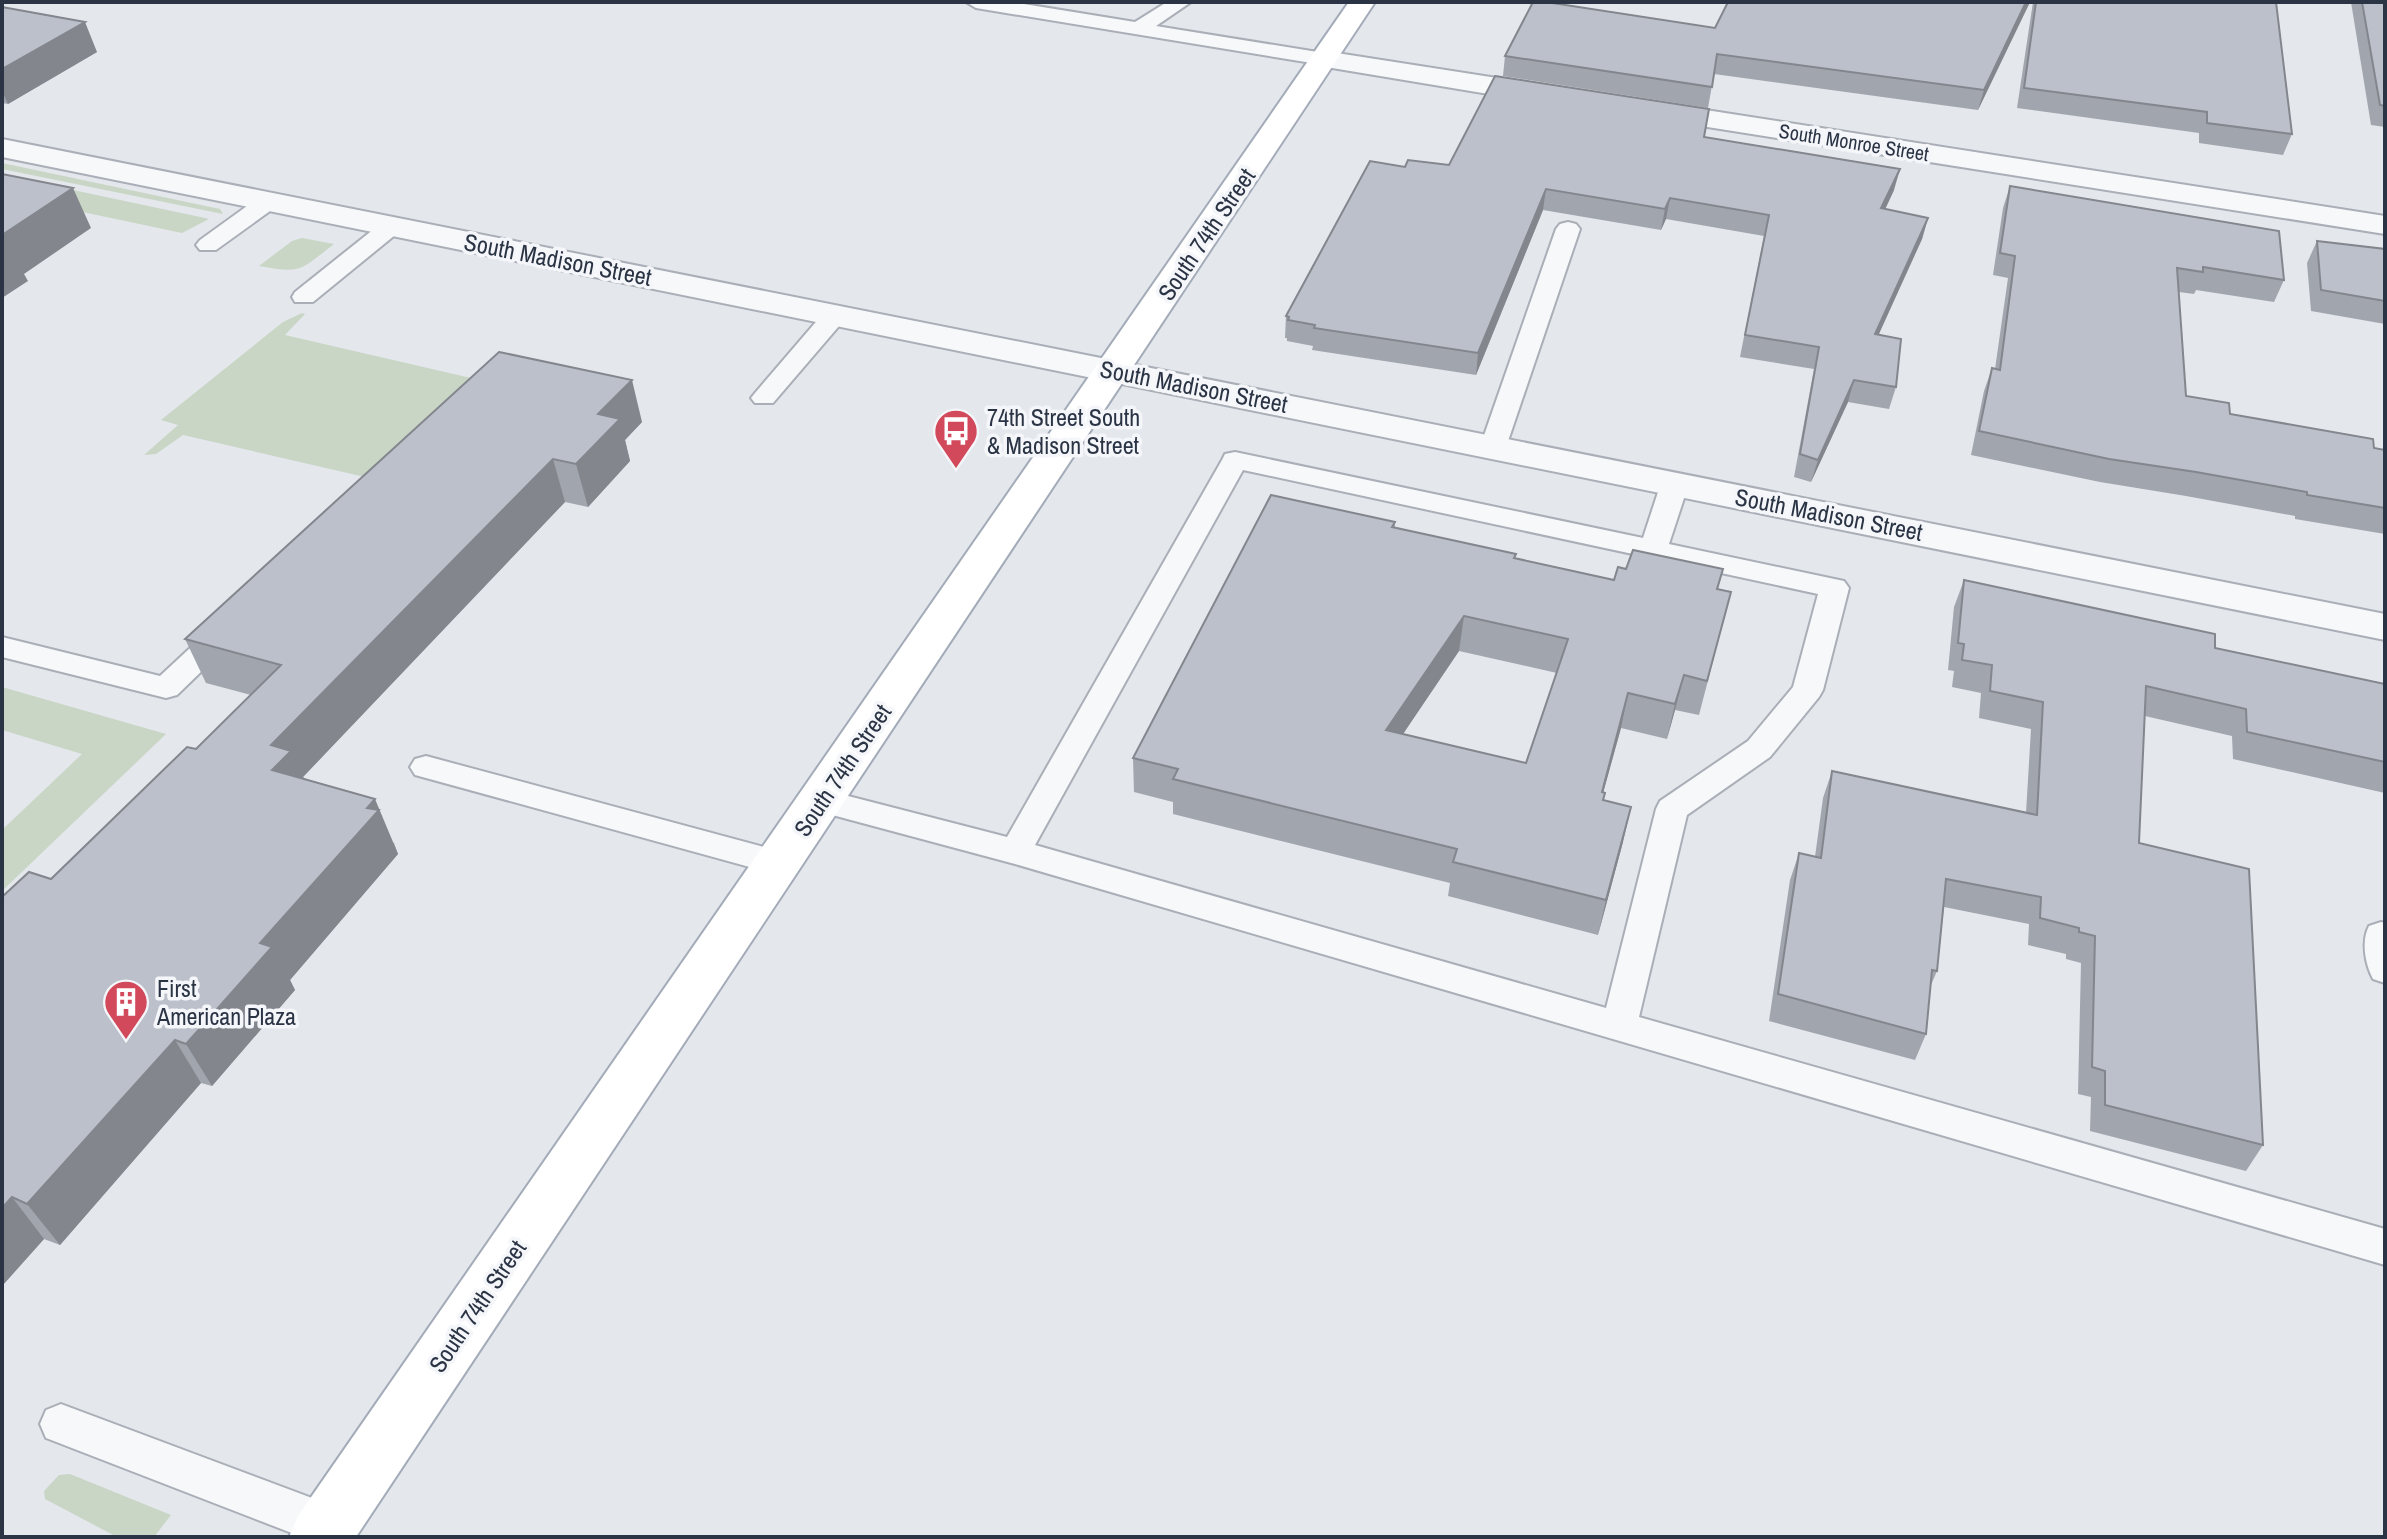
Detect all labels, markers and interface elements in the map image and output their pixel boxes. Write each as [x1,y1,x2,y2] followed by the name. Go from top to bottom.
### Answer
[1777,117,1931,167] street label: South Monroe Street
[1150,161,1262,306] street label: South 74th Street
[462,225,655,293] street label: South Madison Street
[1098,352,1291,420] street label: South Madison Street
[987,401,1140,461] place label: 74th Street South & Madison Street
[932,407,980,470] bus stop icon: 74th Street South & Madison Street
[1733,480,1926,548] street label: South Madison Street
[786,697,898,842] street label: South 74th Street
[156,972,296,1032] place label: First American Plaza
[102,978,150,1041] building icon: First American Plaza
[421,1233,533,1378] street label: South 74th Street

